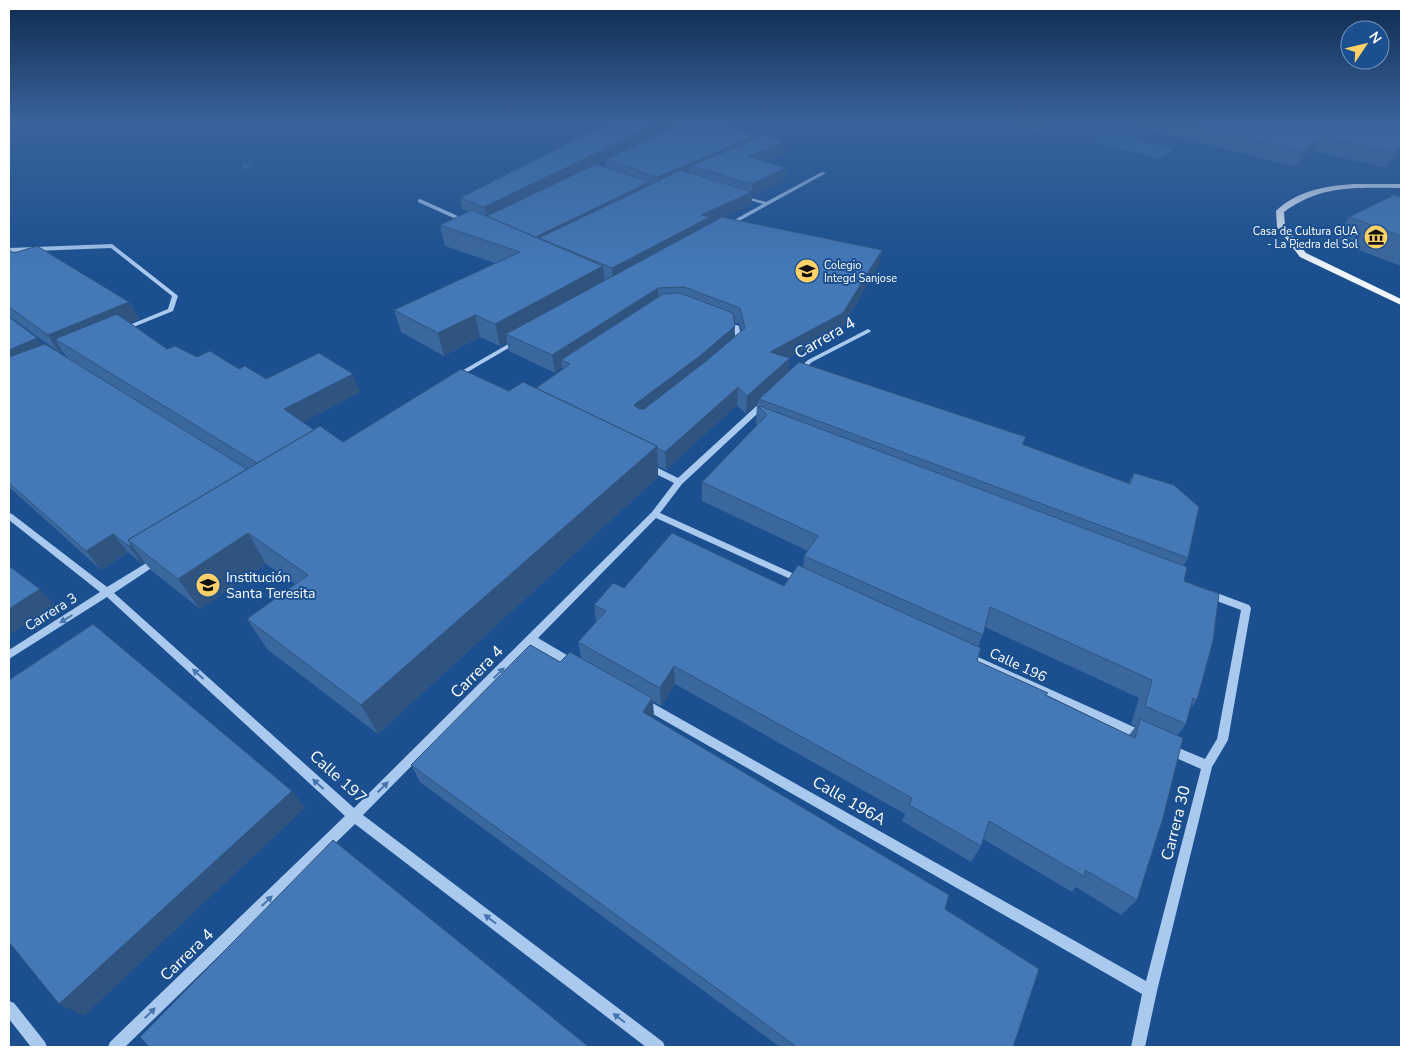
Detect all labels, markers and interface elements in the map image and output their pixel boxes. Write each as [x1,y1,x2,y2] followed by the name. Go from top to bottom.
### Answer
[1340,20,1390,70] north arrow
[1364,28,1386,48] text: N
[1253,224,1359,252] place label: Casa de Cultura GUA - La Piedra del Sol
[1363,224,1389,250] museum icon: Casa de Cultura GUA - La Piedra del Sol
[794,258,820,284] school or university icon: Colegio Integd Sanjose
[824,258,897,286] place label: Colegio Integd Sanjose
[791,312,860,364] street label: Carrera 4
[226,568,315,603] place label: Institución Santa Teresita
[195,572,221,598] school or university icon: Institución Santa Teresita
[21,588,81,636] street label: Carrera 3
[60,614,73,623] one-way arrow
[446,640,509,703] street label: Carrera 4
[986,643,1050,687] street label: Calle 196
[492,667,504,679] one-way arrow
[192,668,204,680] one-way arrow
[305,745,371,809] street label: Calle 197
[808,771,890,831] street label: Calle 196A
[312,778,325,789] one-way arrow
[377,781,389,793] one-way arrow
[1156,783,1196,863] street label: Carrera 30
[261,895,273,907] one-way arrow
[484,914,497,925] one-way arrow
[155,924,219,986] street label: Carrera 4
[144,1007,156,1019] one-way arrow
[613,1012,626,1023] one-way arrow

